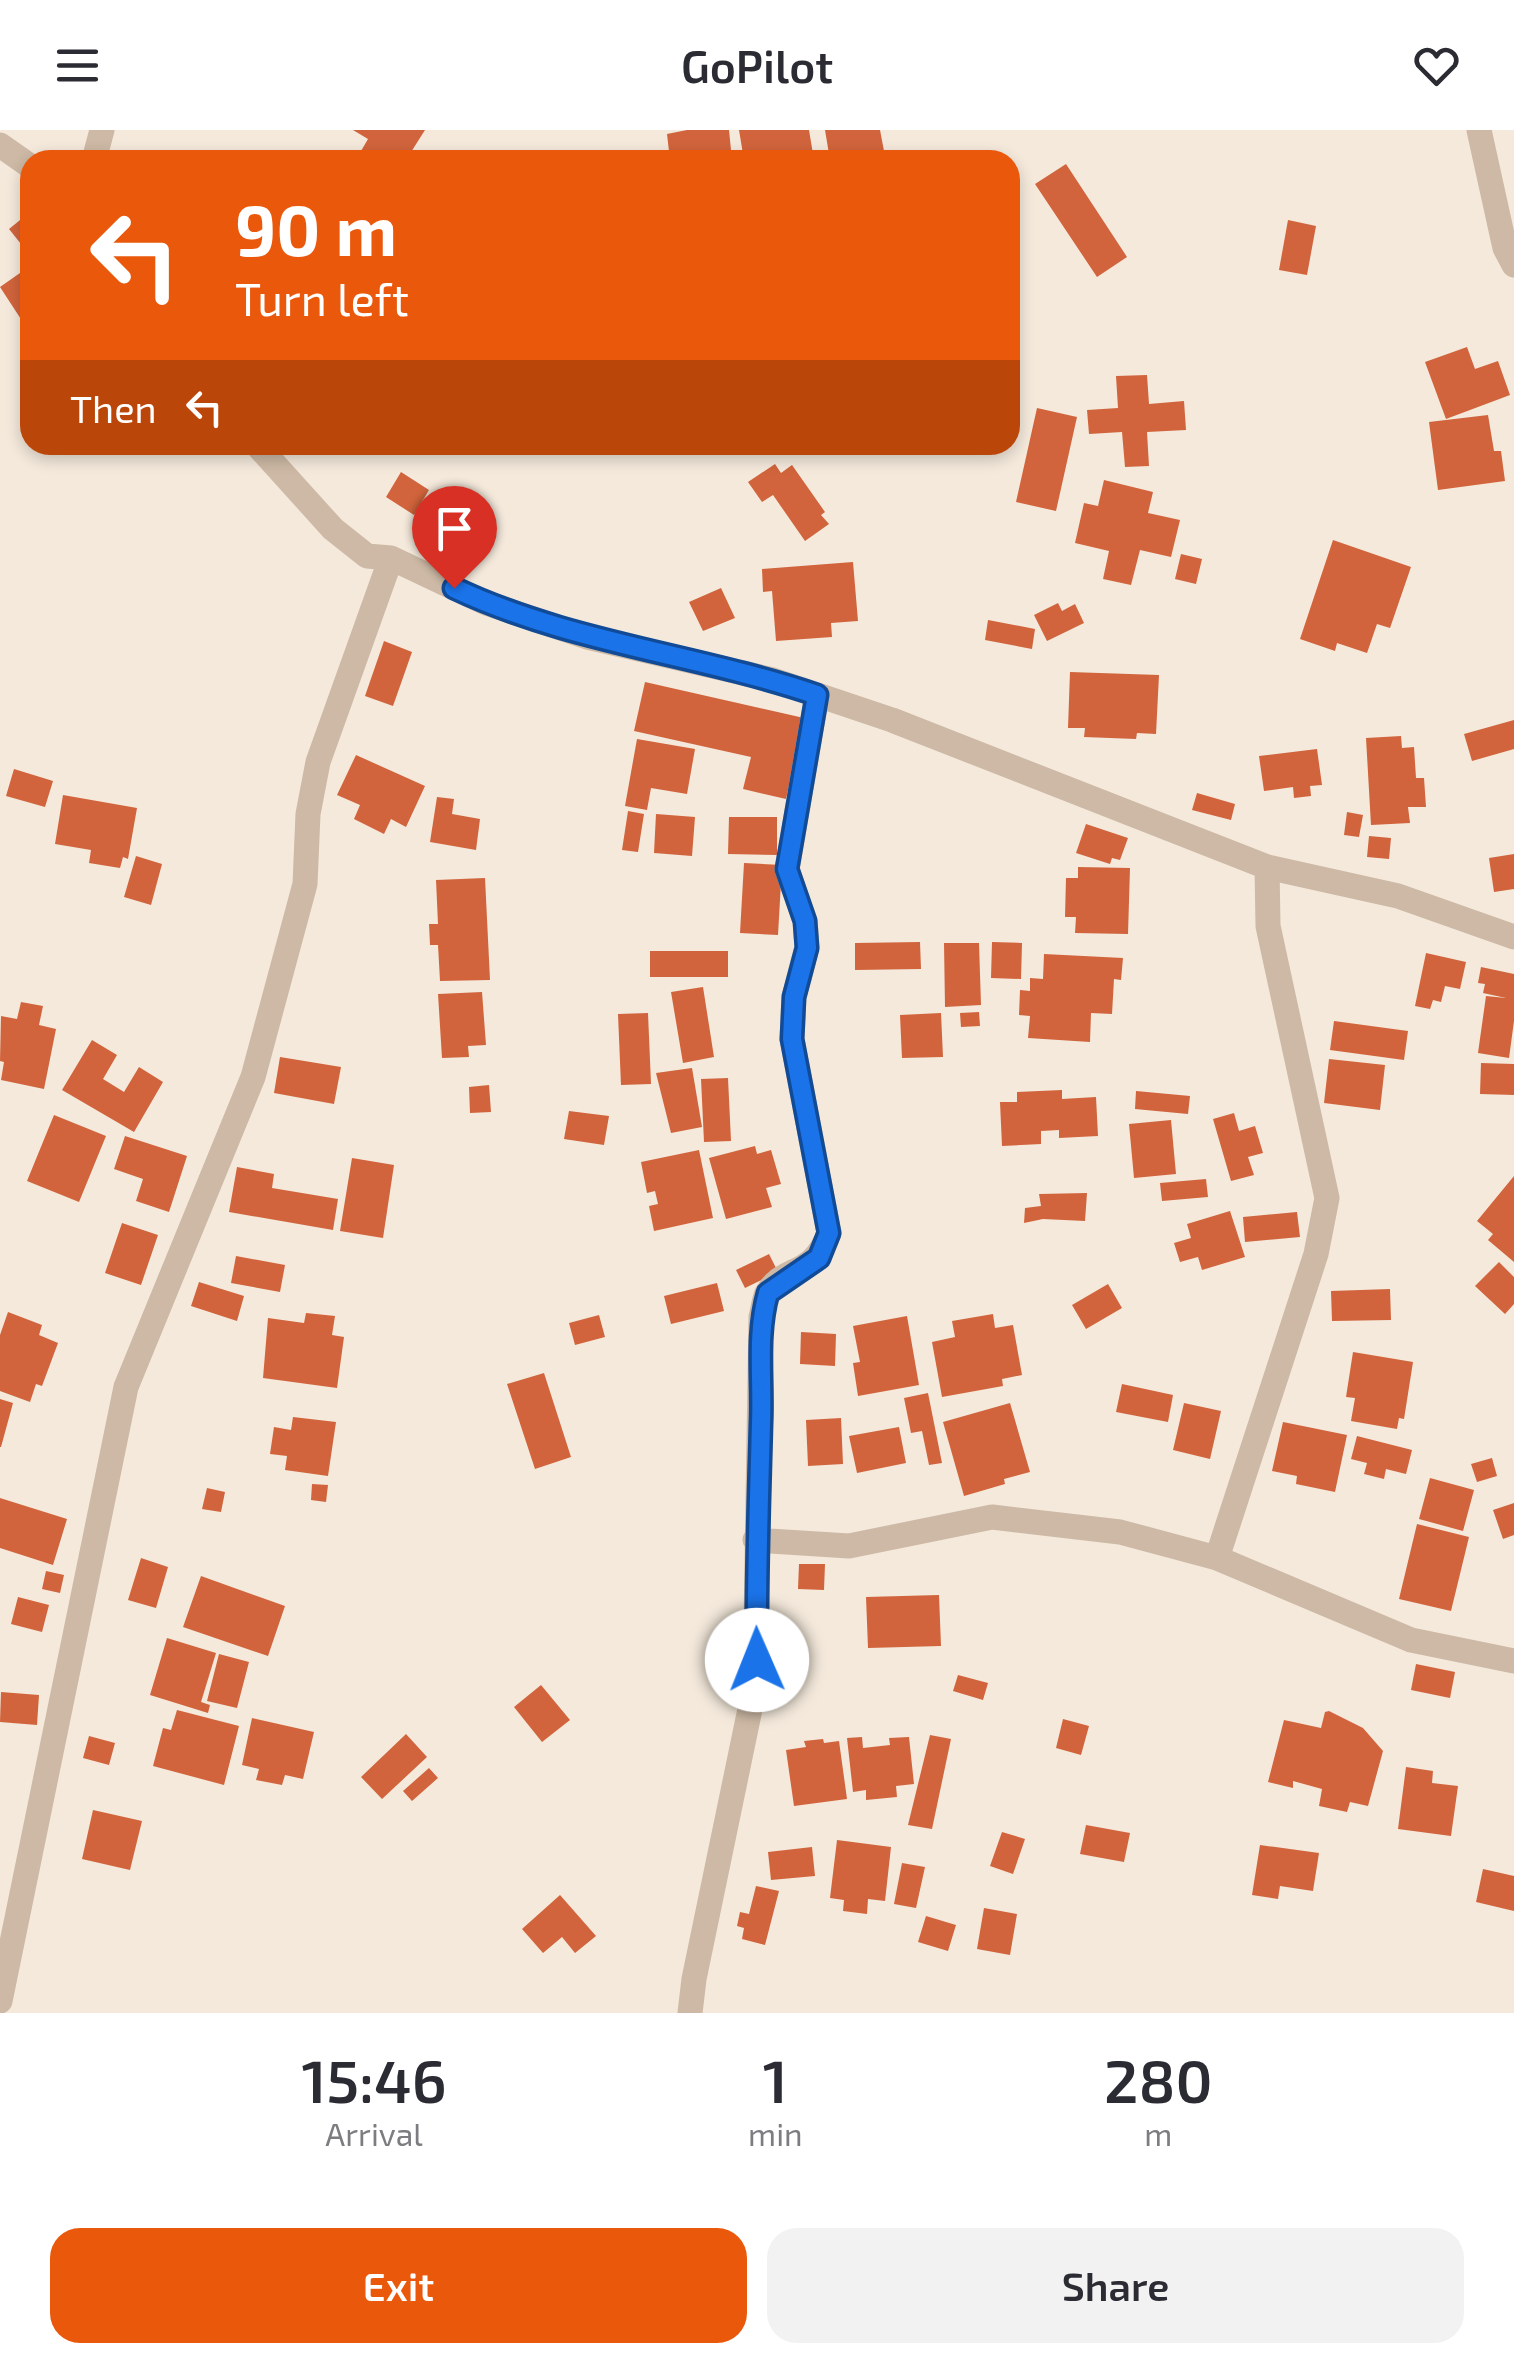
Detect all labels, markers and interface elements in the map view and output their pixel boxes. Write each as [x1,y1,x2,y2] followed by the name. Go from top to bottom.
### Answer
[50,38,105,93] icon: menu
[681,38,833,92] text: GoPilot
[1409,38,1464,93] icon: heart
[235,186,397,270] text: 90 m
[70,190,200,320] icon: left
[235,271,409,325] text: Turn left
[177,380,232,435] icon: left
[70,385,157,431] text: Then
[412,486,497,589] pin
[427,501,482,556] icon: arrive
[705,1608,809,1712] position arrow
[301,2043,447,2115] text: 15:46
[763,2043,788,2115] text: 1
[1104,2043,1213,2115] text: 280
[325,2114,423,2152] text: Arrival
[748,2114,803,2152] text: min
[1144,2114,1172,2152] text: m
[50,2228,747,2343] button: Exit
[767,2228,1464,2343] button: Share

